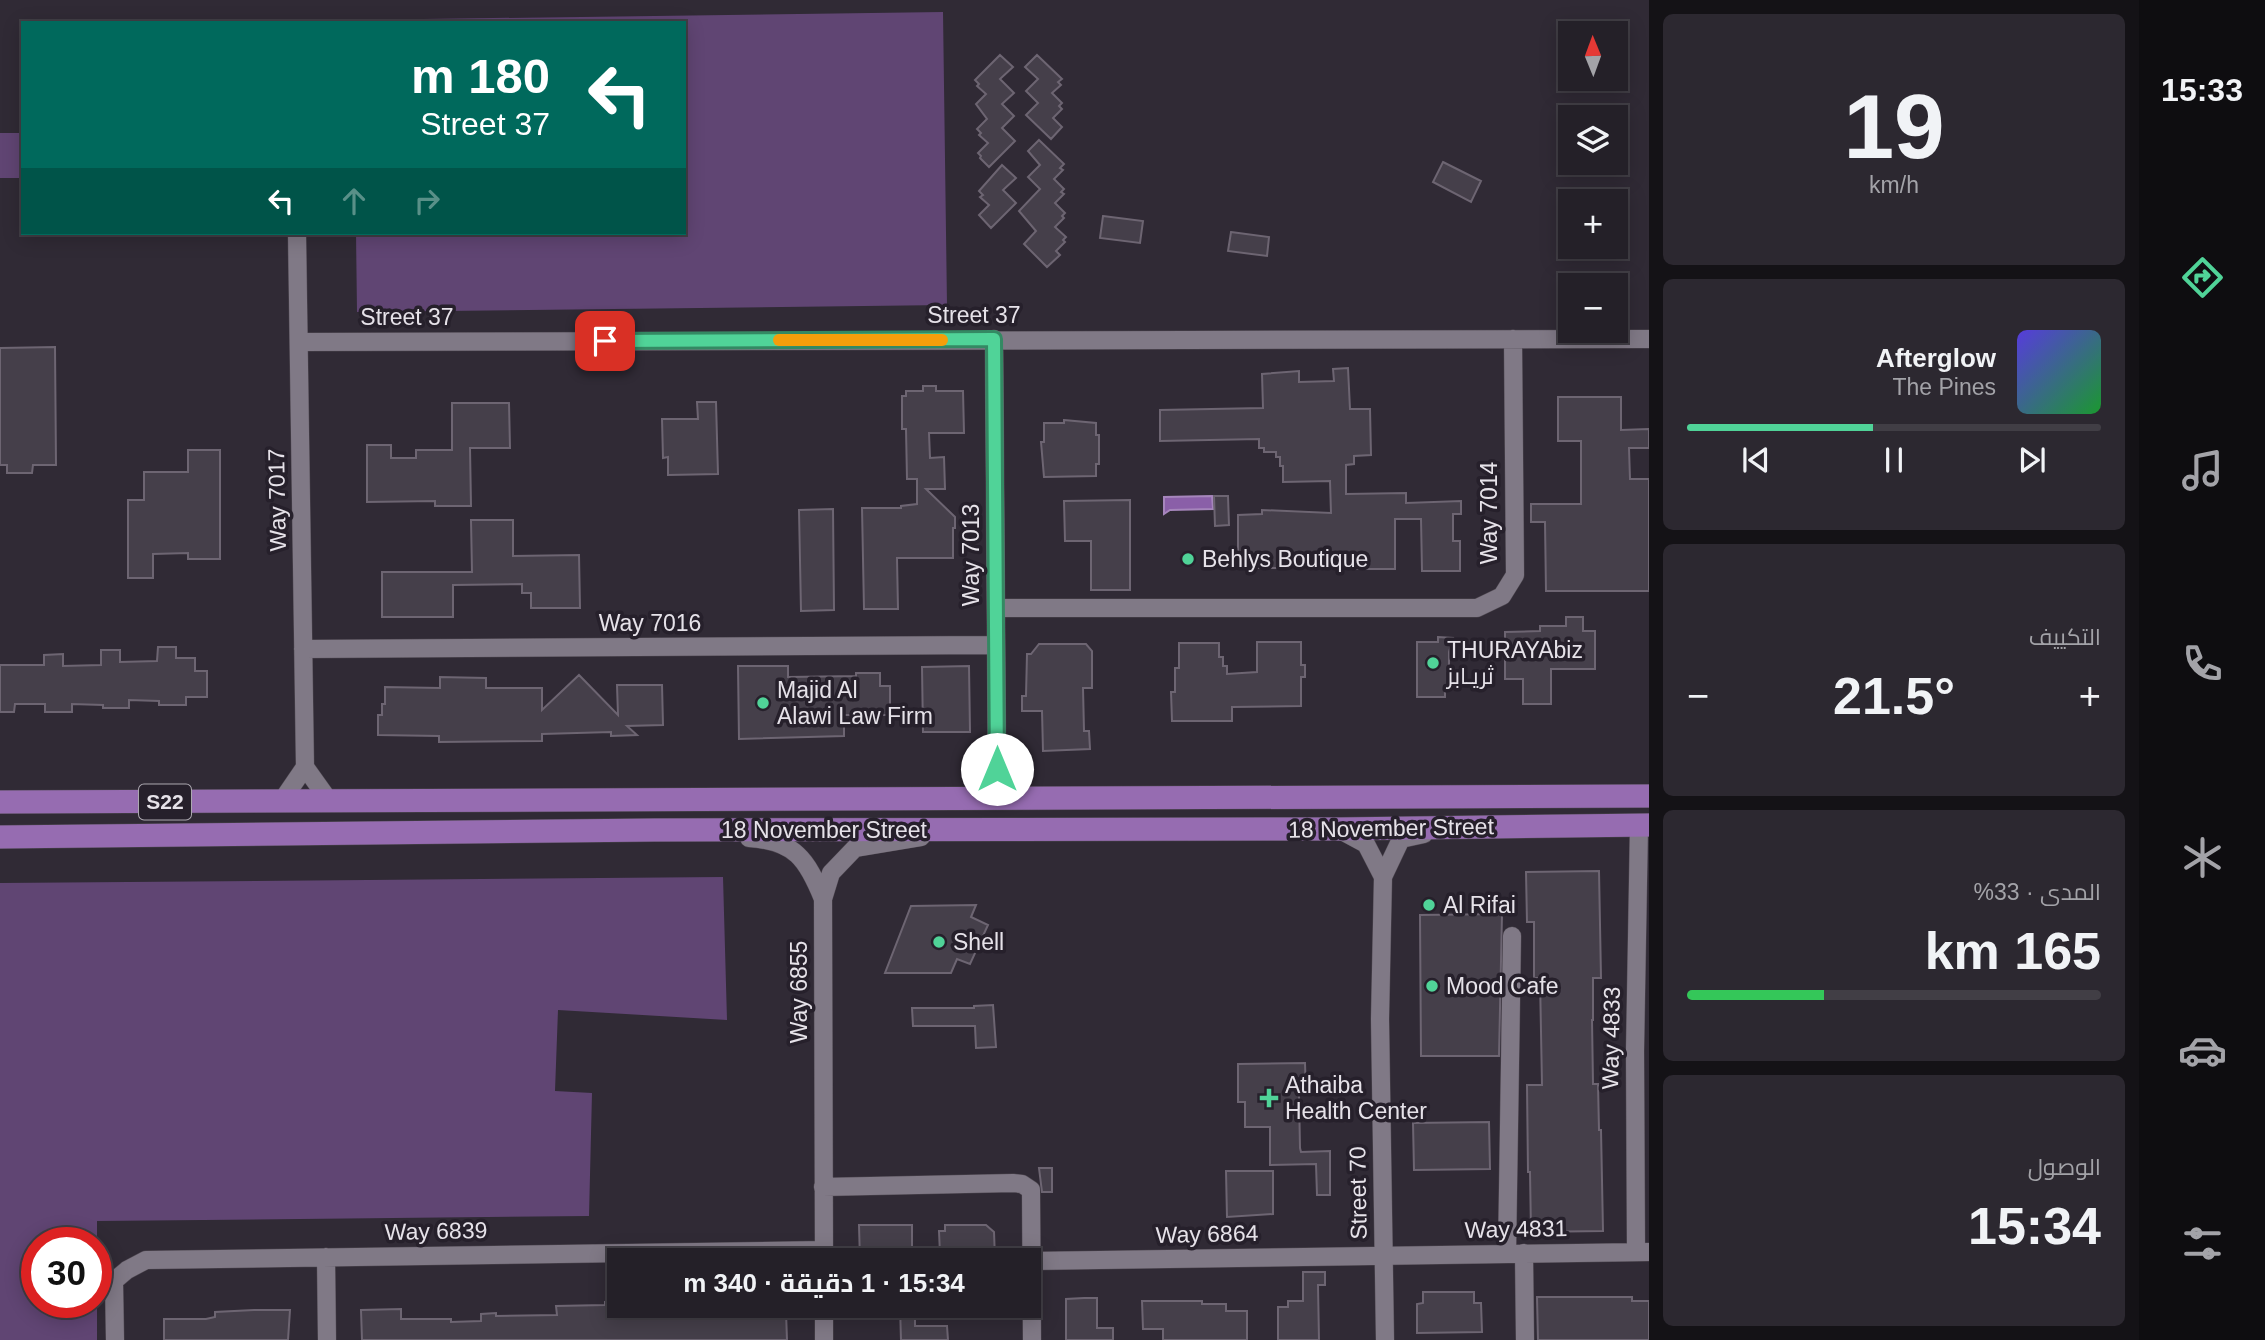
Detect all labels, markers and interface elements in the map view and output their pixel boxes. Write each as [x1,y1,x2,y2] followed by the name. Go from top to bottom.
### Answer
[1558,21,1628,91] north arrow
[1558,21,1628,343] map controls
[411,49,550,103] text: 180 m
[574,49,665,140] icon: left
[2161,72,2243,108] text: 15:33
[1843,76,1945,177] text: 19
[1558,105,1628,175] button: layers
[420,106,550,142] text: Street 37
[1869,172,1919,198] text: km/h
[262,182,300,220] icon: left
[335,182,373,220] icon: ahead
[408,182,446,220] icon: right
[1558,189,1628,259] button: +
[2178,253,2227,302] icon: directions
[1558,273,1628,343] button: −
[927,302,1021,328] street label: Street 37
[360,304,454,330] street label: Street 37
[575,311,635,371] pin
[586,322,624,360] icon: arrive
[1876,343,1996,373] text: Afterglow
[1892,374,1996,400] text: The Pines
[1737,441,1775,479] icon: previous
[1875,441,1913,479] icon: pause
[2013,441,2051,479] icon: next
[2178,446,2227,495] icon: music
[263,448,291,552] street label: Way 7017
[1476,461,1502,564] street label: Way 7014
[958,504,984,606] street label: Way 7013
[1202,546,1368,572] place label: Behlys Boutique
[1180,551,1196,567] marker: Behlys Boutique
[599,610,701,636] street label: Way 7016
[2029,624,2101,650] text: التكييف
[1445,637,1583,689] place label: THURAYAbiz ثريـابز
[2178,639,2227,688] icon: phone
[1425,655,1441,671] marker: THURAYAbiz ثريـابز
[1833,667,1955,725] text: 21.5°
[1687,675,1709,717] text: −
[2079,675,2101,717] text: +
[777,677,933,729] place label: Majid Al Alawi Law Firm
[755,695,771,711] marker: Majid Al Alawi Law Firm
[960,732,1034,806] position arrow
[139,784,191,820] road number: S22
[1288,813,1495,843] street label: 18 November Street
[721,817,928,843] street label: 18 November Street
[2178,833,2227,882] icon: climate
[1974,879,2101,905] text: المدى · 33%
[1443,892,1516,918] place label: Al Rifai
[1421,897,1437,913] marker: Al Rifai
[1925,922,2101,980] text: 165 km
[953,929,1004,955] place label: Shell
[931,934,947,950] marker: Shell
[786,941,812,1043] street label: Way 6855
[1446,973,1559,999] place label: Mood Cafe
[1424,978,1440,994] marker: Mood Cafe
[1597,986,1625,1090] street label: Way 4833
[2178,1026,2227,1075] icon: car
[1285,1072,1427,1124] place label: Athaiba Health Center
[1259,1088,1279,1108] marker: Athaiba Health Center
[1344,1146,1372,1240] street label: Street 70
[2028,1154,2101,1180] text: الوصول
[1968,1197,2101,1255] text: 15:34
[1464,1215,1568,1243] street label: Way 4831
[384,1217,488,1245] street label: Way 6839
[2178,1219,2227,1268] icon: filters
[1155,1220,1259,1248] street label: Way 6864
[21,1227,112,1318] speed limit sign: 30
[683,1268,965,1298] text: 15:34 · 1 دقيقة · 340 m

